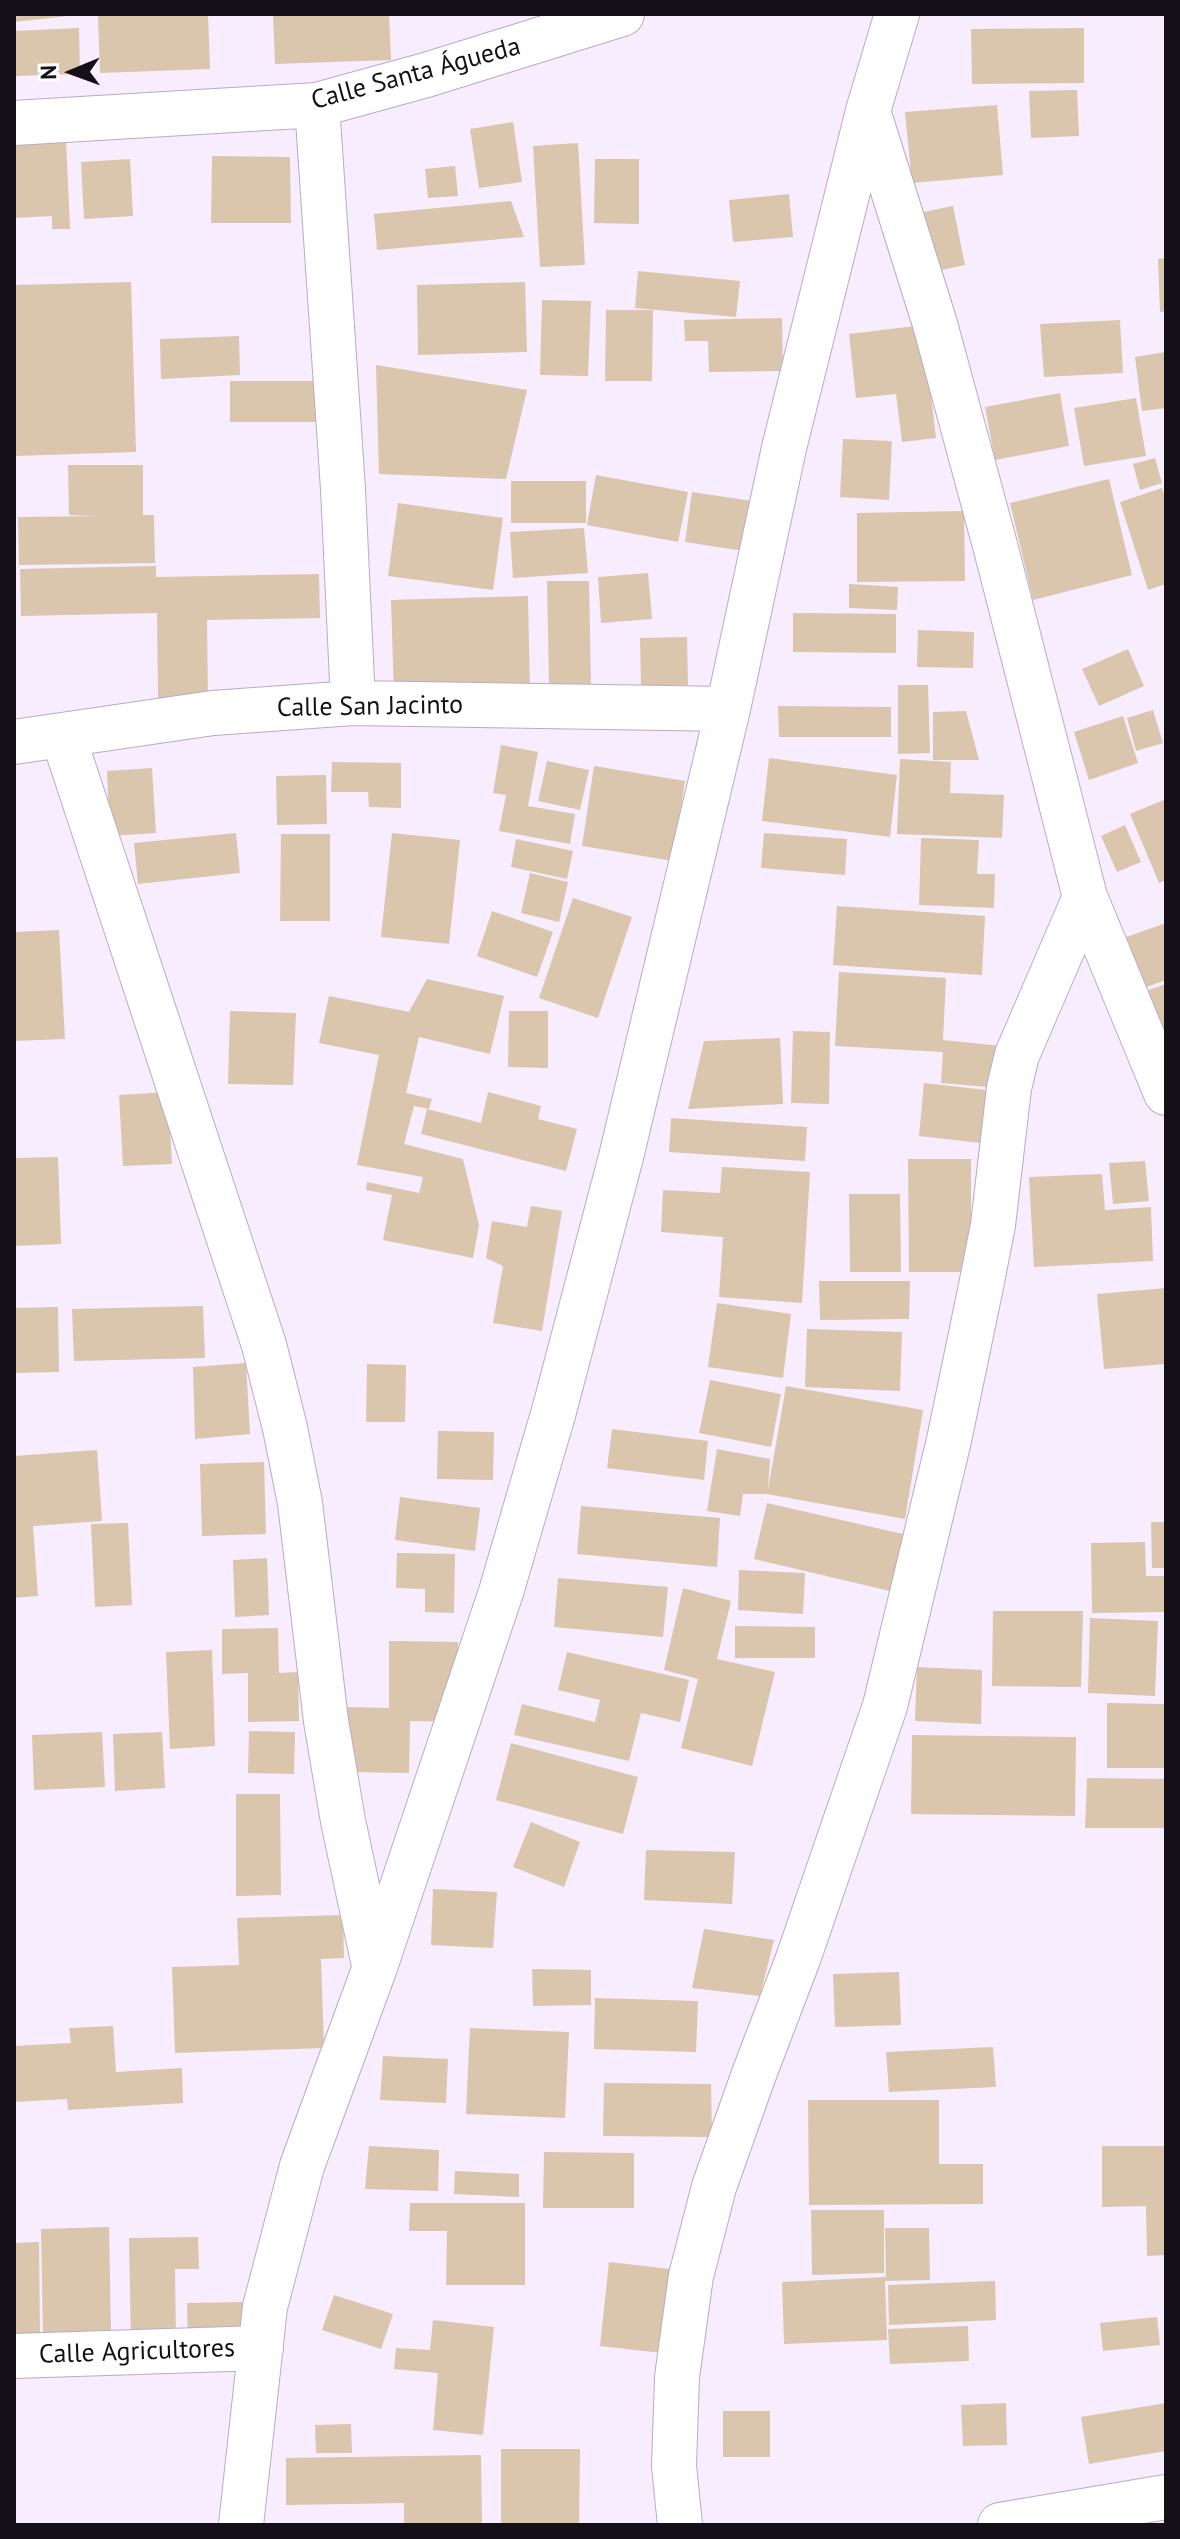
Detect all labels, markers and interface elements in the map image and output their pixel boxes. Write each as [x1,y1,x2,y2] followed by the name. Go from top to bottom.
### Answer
[308,31,524,117] street label: Calle Santa Águeda
[32,32,112,112] north arrow
[34,65,62,80] text: N
[277,690,463,724] street label: Calle San Jacinto
[38,2333,236,2371] street label: Calle Agricultores

